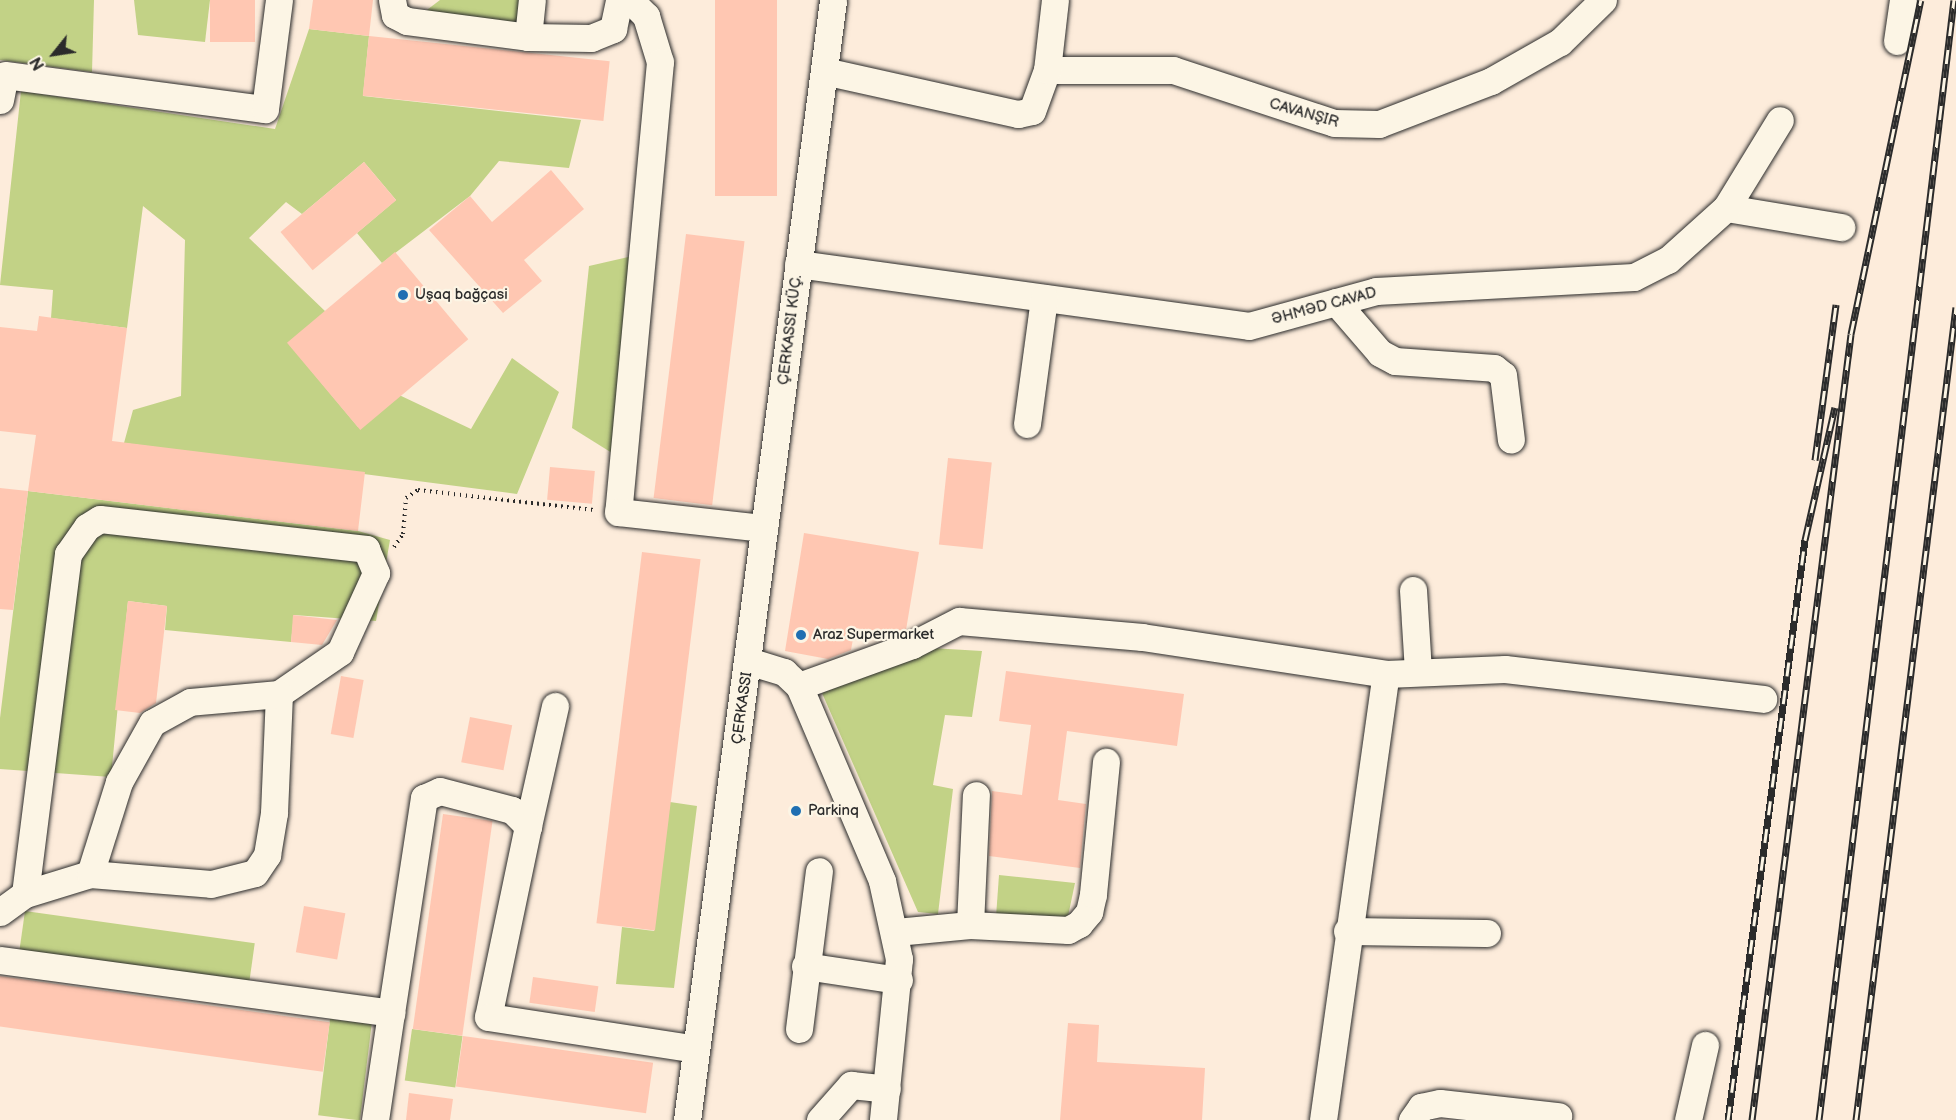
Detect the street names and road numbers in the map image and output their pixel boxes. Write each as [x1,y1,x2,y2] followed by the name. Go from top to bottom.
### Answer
[1267,95,1341,131] street label: CAVANŞIR
[774,274,806,386] street label: ÇERKASSI KÜÇ.
[1270,283,1378,329] street label: ƏHMƏD CAVAD
[728,671,756,745] street label: ÇERKASSI

